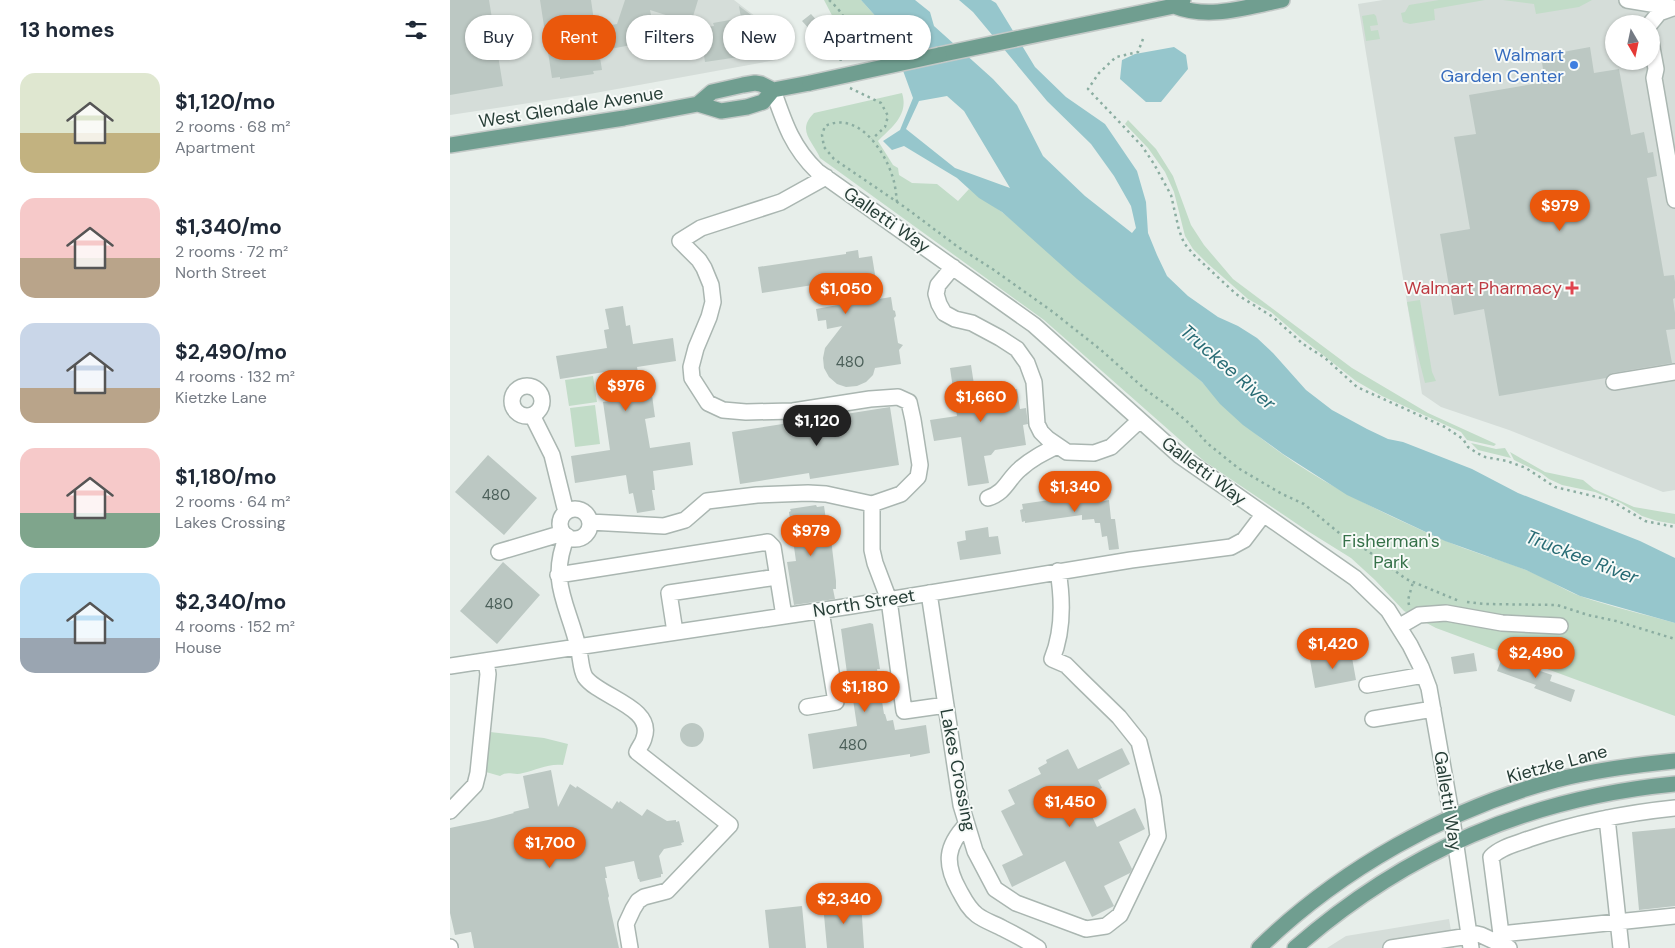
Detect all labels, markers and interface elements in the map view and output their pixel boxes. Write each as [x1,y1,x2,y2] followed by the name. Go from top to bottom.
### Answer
[465,15,532,60] chip: Buy
[542,15,616,60] chip: Rent
[626,15,713,60] chip: Filters
[723,15,795,60] chip: New
[805,15,931,60] chip: Apartment
[1605,15,1660,70] north arrow
[1605,15,1660,70] map controls
[20,16,115,44] text: 13 homes
[402,16,430,44] icon: filters
[1440,43,1564,88] place label: Walmart Garden Center
[1568,59,1580,71] marker: Walmart Garden Center
[477,81,665,133] street label: West Glendale Avenue
[175,88,275,116] text: $1,120/mo
[60,93,120,153] icon: home
[175,116,291,137] text: 2 rooms · 68 m²
[175,137,255,158] text: Apartment
[839,181,935,259] street label: Galletti Way
[1530,190,1590,232] pin: $979
[1541,195,1579,216] text: $979
[175,213,282,241] text: $1,340/mo
[60,218,120,278] icon: home
[175,241,288,262] text: 2 rooms · 72 m²
[175,262,267,283] text: North Street
[805,272,887,315] pin: $1,050
[1404,276,1562,300] place label: Walmart Pharmacy
[820,278,872,299] text: $1,050
[1566,282,1578,294] marker: Walmart Pharmacy
[1175,319,1282,416] water label: Truckee River
[175,338,287,366] text: $2,490/mo
[60,343,120,403] icon: home
[836,352,864,372] house number: 480
[175,366,295,387] text: 4 rooms · 132 m²
[596,370,656,412] pin: $976
[607,375,645,396] text: $976
[940,380,1022,423] pin: $1,660
[956,386,1006,407] text: $1,660
[175,387,267,408] text: Kietzke Lane
[776,404,858,447] pin: $1,120
[794,410,840,431] text: $1,120
[1157,431,1251,511] street label: Galletti Way
[175,463,277,491] text: $1,180/mo
[60,468,120,528] icon: home
[1034,470,1116,513] pin: $1,340
[1050,476,1100,497] text: $1,340
[482,485,510,505] house number: 480
[175,491,291,512] text: 2 rooms · 64 m²
[175,512,286,533] text: Lakes Crossing
[781,514,841,557] pin: $979
[792,520,830,541] text: $979
[1522,524,1643,590] water label: Truckee River
[1342,529,1440,574] park label: Fisherman's Park
[811,583,917,623] street label: North Street
[175,588,286,616] text: $2,340/mo
[60,593,120,653] icon: home
[485,594,513,614] house number: 480
[175,616,295,637] text: 4 rooms · 152 m²
[1292,628,1374,670] pin: $1,420
[1308,633,1358,654] text: $1,420
[1495,636,1577,679] pin: $2,490
[175,637,222,658] text: House
[1509,642,1563,663] text: $2,490
[824,670,906,713] pin: $1,180
[842,676,888,697] text: $1,180
[934,707,982,833] street label: Lakes Crossing
[839,735,867,755] house number: 480
[1504,739,1610,789] street label: Kietzke Lane
[1428,749,1468,853] street label: Galletti Way
[1029,786,1111,828] pin: $1,450
[1044,791,1096,812] text: $1,450
[509,826,591,869] pin: $1,700
[525,832,575,853] text: $1,700
[803,882,885,925] pin: $2,340
[817,888,871,909] text: $2,340

